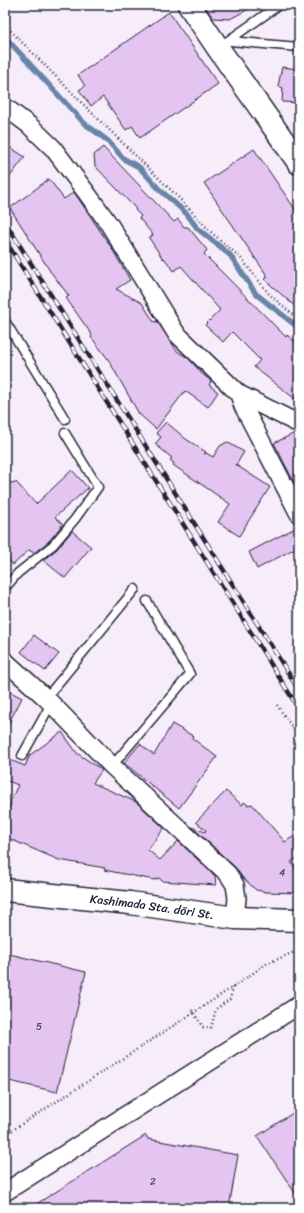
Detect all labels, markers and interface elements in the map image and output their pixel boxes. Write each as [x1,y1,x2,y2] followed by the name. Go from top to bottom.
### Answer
[279,864,285,882] house number: 4
[89,888,216,926] street label: Kashimada Sta. dōri St.
[36,1018,42,1036] house number: 5
[150,1173,156,1191] house number: 2

